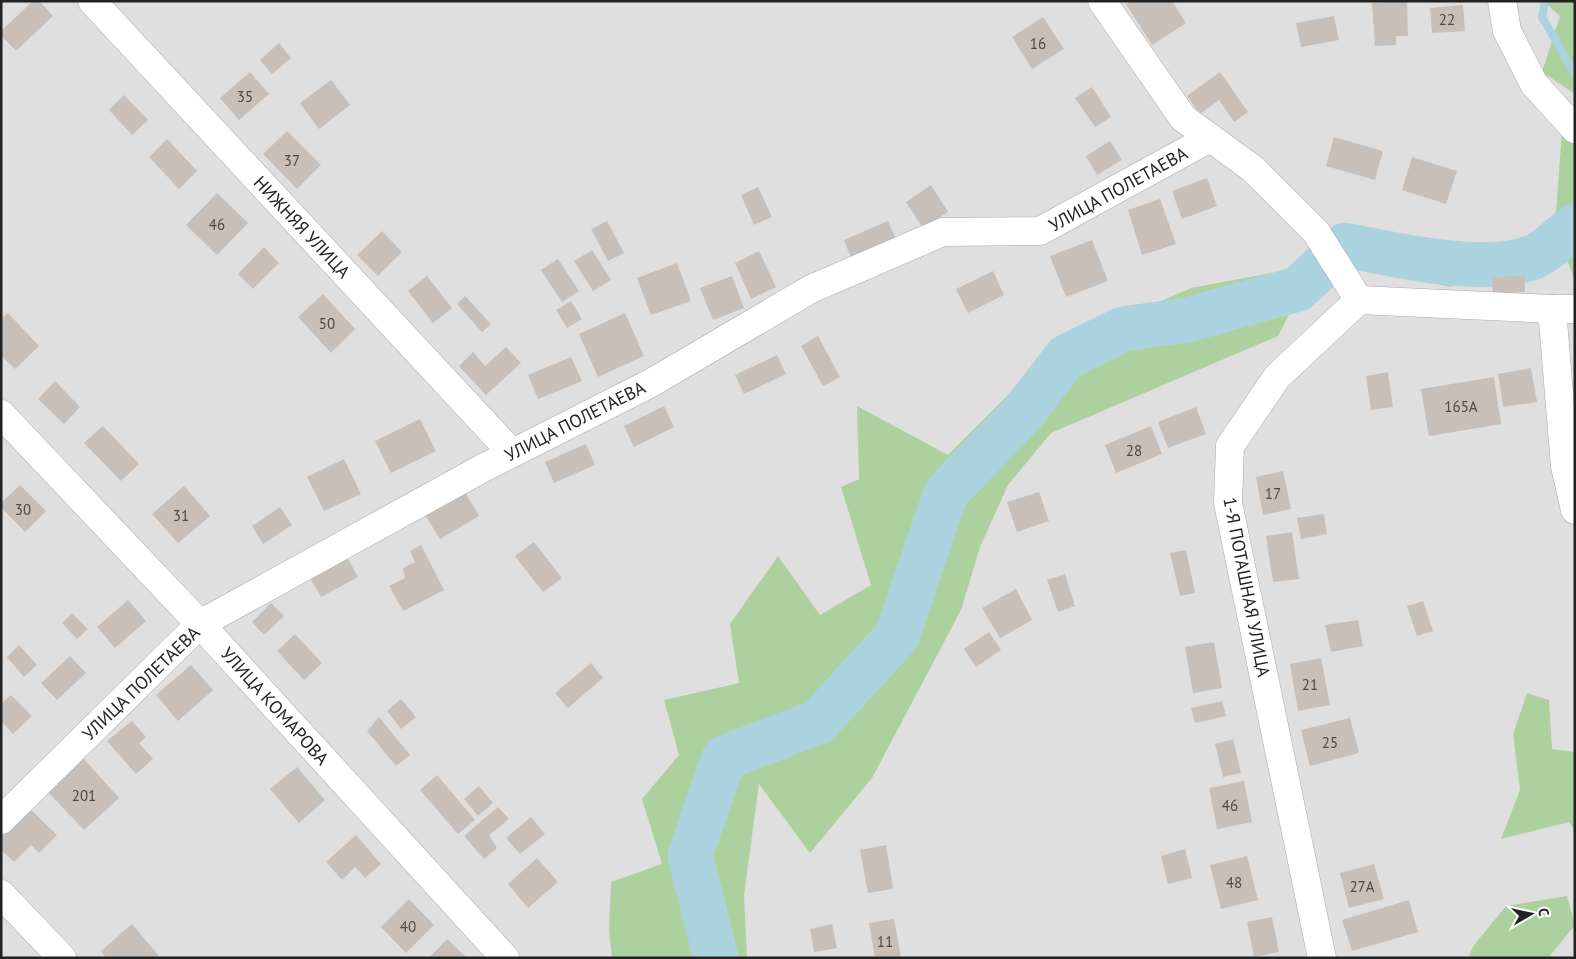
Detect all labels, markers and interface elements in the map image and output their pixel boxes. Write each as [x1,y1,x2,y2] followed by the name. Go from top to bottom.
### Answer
[1439,10,1455,29] house number: 22
[1030,34,1046,53] house number: 16
[237,87,253,106] house number: 35
[1045,141,1192,237] street label: УЛИЦА ПОЛЕТАЕВА
[284,151,300,170] house number: 37
[249,171,356,283] street label: НИЖНЯЯ УЛИЦА
[209,215,225,234] house number: 46
[319,314,335,333] house number: 50
[501,375,650,466] street label: УЛИЦА ПОЛЕТАЕВА
[1444,397,1478,416] house number: 165А
[1126,441,1142,460] house number: 28
[1265,484,1281,503] house number: 17
[1218,495,1276,679] street label: 1-Я ПОТАШНАЯ УЛИЦА
[15,500,31,519] house number: 30
[173,506,189,525] house number: 31
[77,621,205,745] street label: УЛИЦА ПОЛЕТАЕВА
[216,642,334,770] street label: УЛИЦА КОМАРОВА
[1302,675,1318,694] house number: 21
[1322,733,1338,752] house number: 25
[72,786,96,805] house number: 201
[1222,796,1238,815] house number: 46
[1226,873,1242,892] house number: 48
[1349,877,1375,896] house number: 27А
[1506,889,1556,939] north arrow
[1534,907,1553,917] text: С
[400,917,416,936] house number: 40
[877,932,893,951] house number: 11

